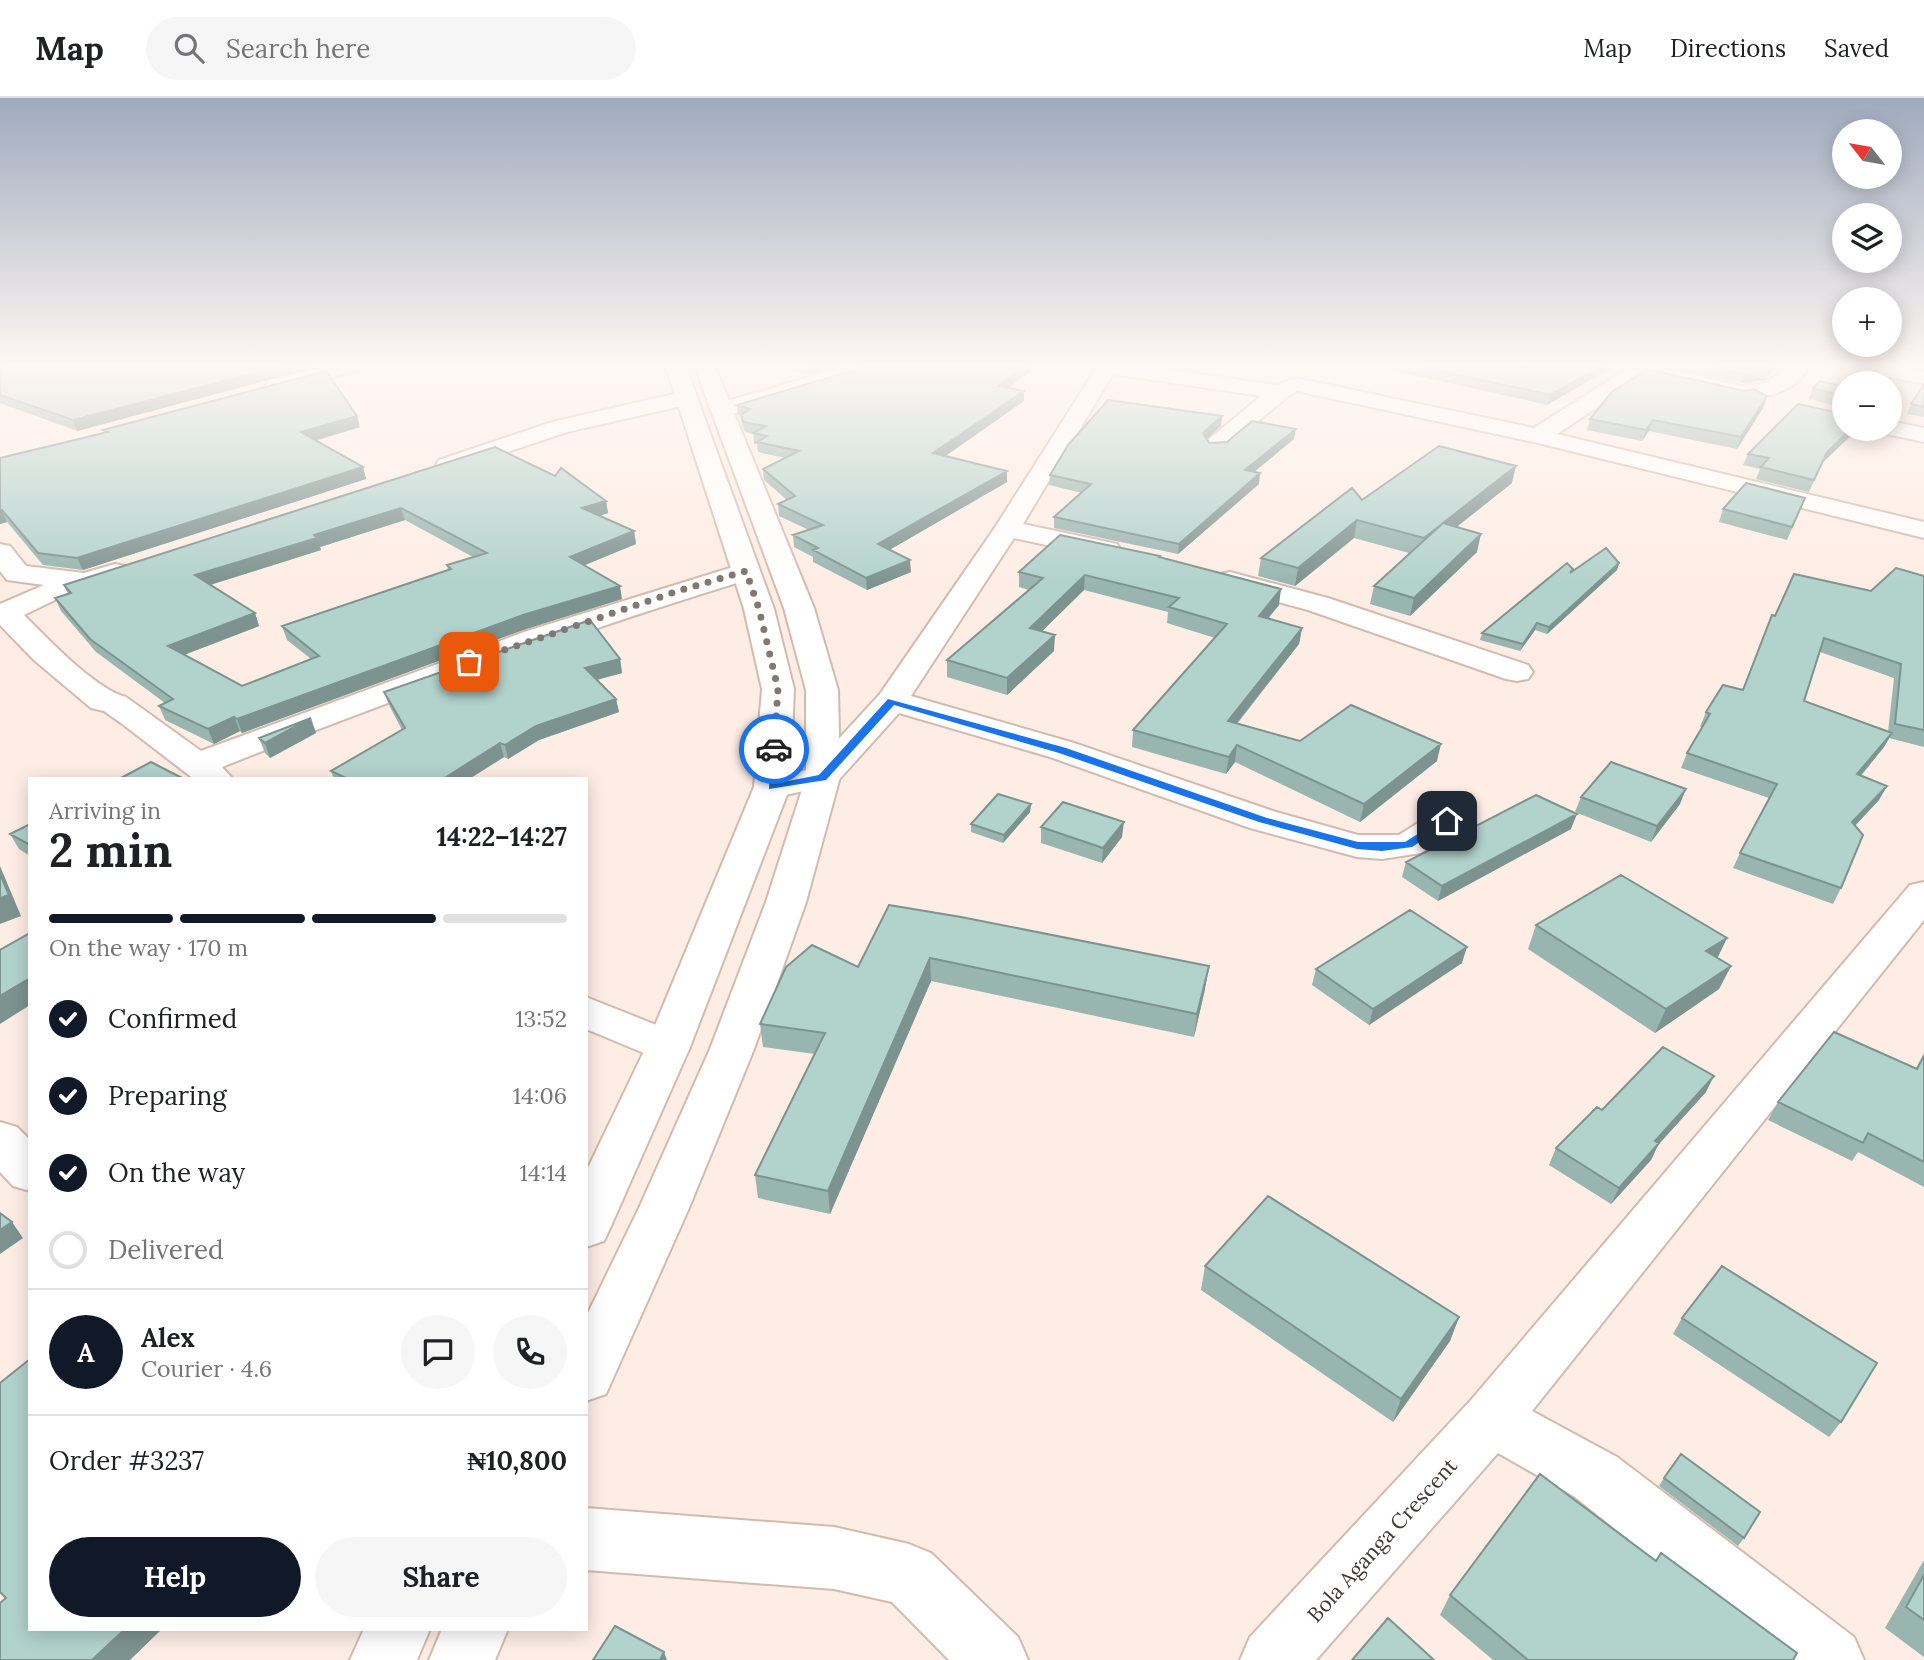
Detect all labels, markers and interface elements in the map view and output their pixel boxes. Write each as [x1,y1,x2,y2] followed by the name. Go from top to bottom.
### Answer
[146,17,636,80] search box
[35,27,104,69] text: Map
[170,29,208,67] icon: search
[226,32,370,65] text: Search here
[1583,33,1632,64] text: Map
[1670,33,1786,64] text: Directions
[1824,33,1889,64] text: Saved
[1832,119,1902,189] north arrow
[1832,119,1902,441] map controls
[1832,203,1902,273] button: layers
[1832,287,1902,357] button: +
[1832,371,1902,441] button: −
[439,632,499,692] pin
[450,643,488,681] icon: bag
[739,714,809,784] courier
[755,730,793,768] icon: car
[1417,791,1477,851] pin
[49,796,161,825] text: Arriving in
[1428,802,1466,840] icon: home
[436,820,567,853] text: 14:22–14:27
[49,821,172,880] text: 2 min
[49,933,248,962] text: On the way · 170 m
[49,1000,87,1038] icon: check
[108,1002,237,1035] text: Confirmed
[515,1004,567,1033] text: 13:52
[49,1077,87,1115] icon: check
[108,1079,227,1112] text: Preparing
[513,1081,567,1110] text: 14:06
[49,1154,87,1192] icon: check
[108,1156,245,1189] text: On the way
[520,1158,567,1187] text: 14:14
[108,1233,224,1266] text: Delivered
[401,1315,475,1389] button: chat
[493,1315,567,1389] button: phone
[141,1321,195,1354] text: Alex
[77,1336,95,1369] text: A
[141,1354,272,1383] text: Courier · 4.6
[49,1444,204,1477] text: Order #3237
[467,1444,567,1477] text: ₦10,800
[1301,1452,1463,1628] street label: Bola Aganga Crescent
[49,1537,301,1617] button: Help
[315,1537,567,1617] button: Share

